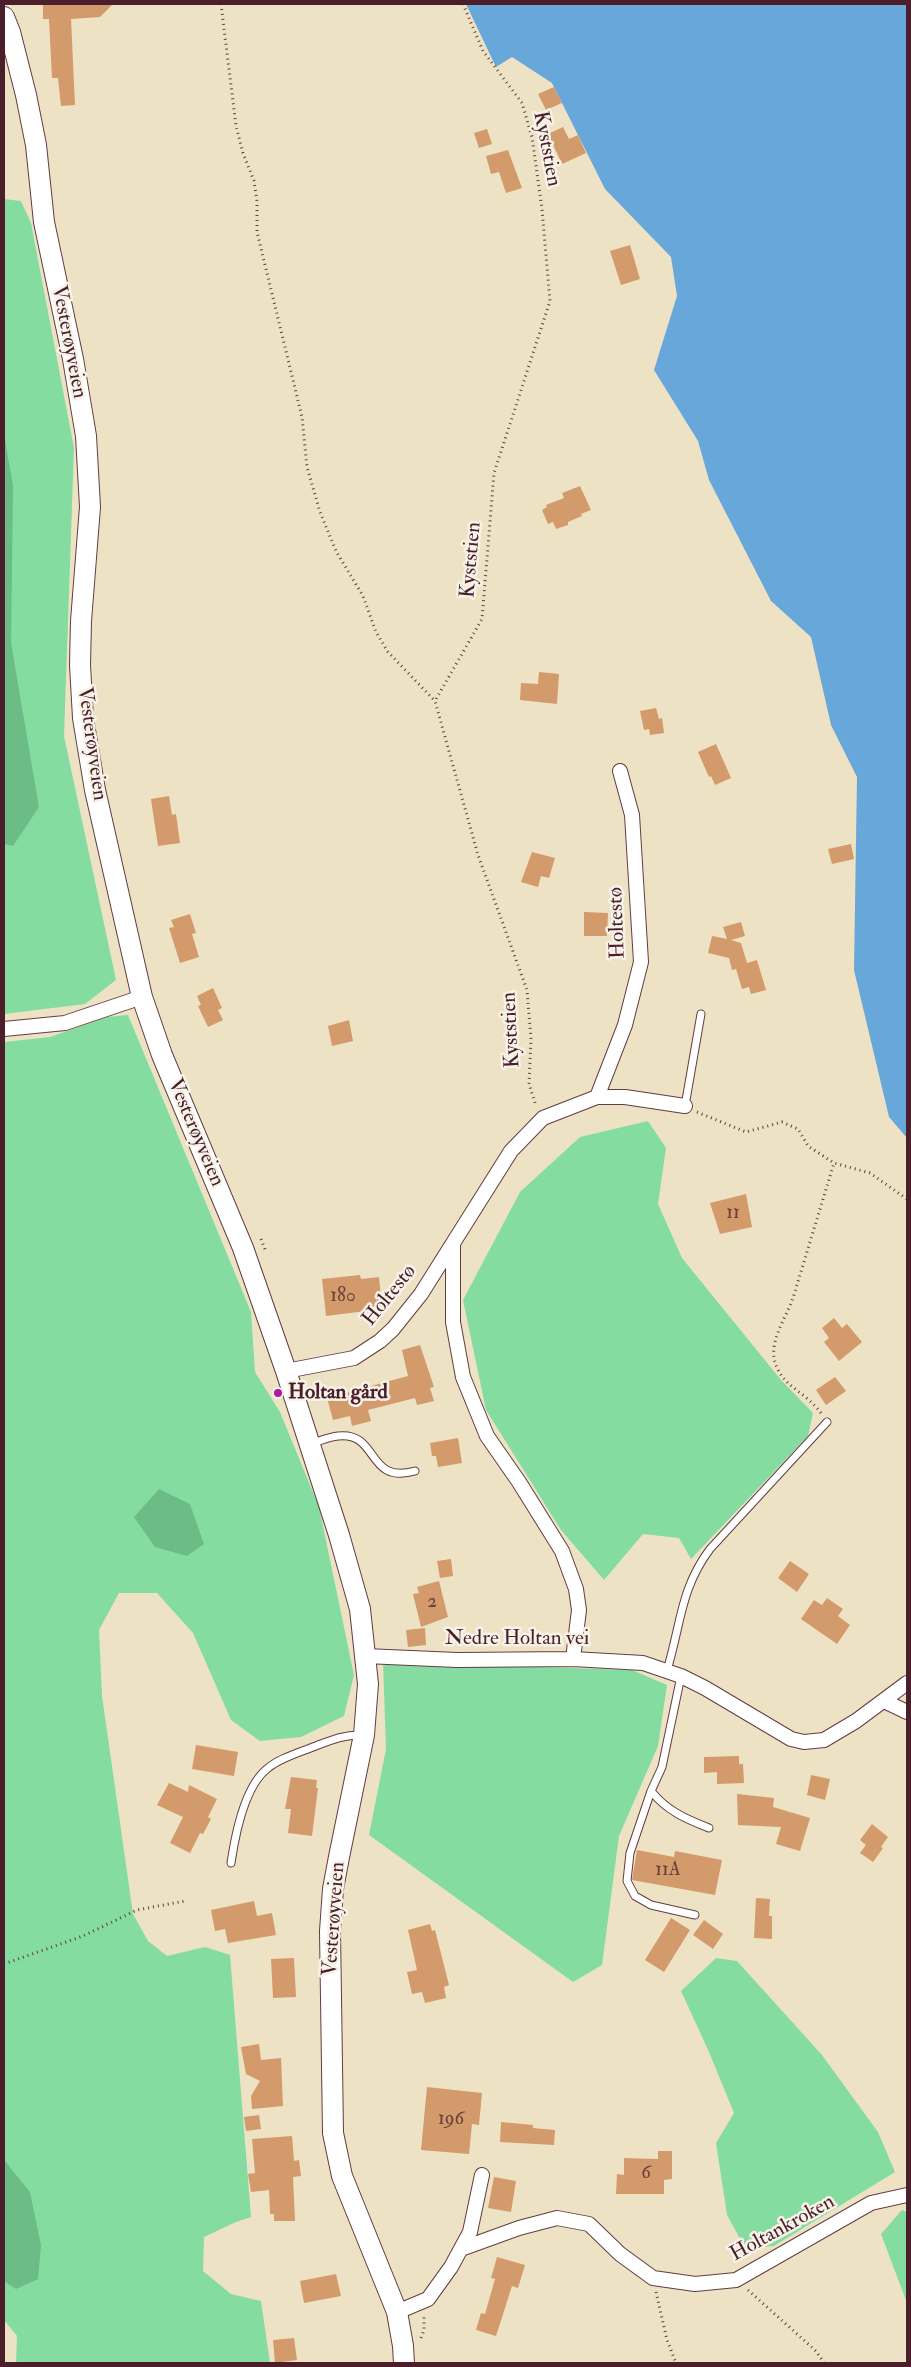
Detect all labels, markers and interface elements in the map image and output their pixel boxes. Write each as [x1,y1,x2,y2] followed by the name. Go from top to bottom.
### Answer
[526,109,566,189] street label: Kyststien
[45,283,91,401] street label: Vesterøyveien
[456,521,488,599] street label: Kyststien
[71,686,111,802] street label: Vesterøyveien
[604,887,632,959] street label: Holtestø
[497,991,527,1069] street label: Kyststien
[161,1075,229,1191] street label: Vesterøyveien
[726,1203,740,1225] house number: 11
[358,1260,422,1332] street label: Holtestø
[330,1286,356,1308] house number: 180
[288,1380,388,1406] place label: Holtan gård
[272,1387,284,1399] marker: Holtan gård
[427,1592,437,1614] house number: 2
[445,1626,589,1652] street label: Nedre Holtan vei
[655,1860,681,1882] house number: 11A
[318,1861,352,1977] street label: Vesterøyveien
[438,2109,464,2131] house number: 196
[641,2163,651,2185] house number: 6
[726,2190,840,2268] street label: Holtankroken

